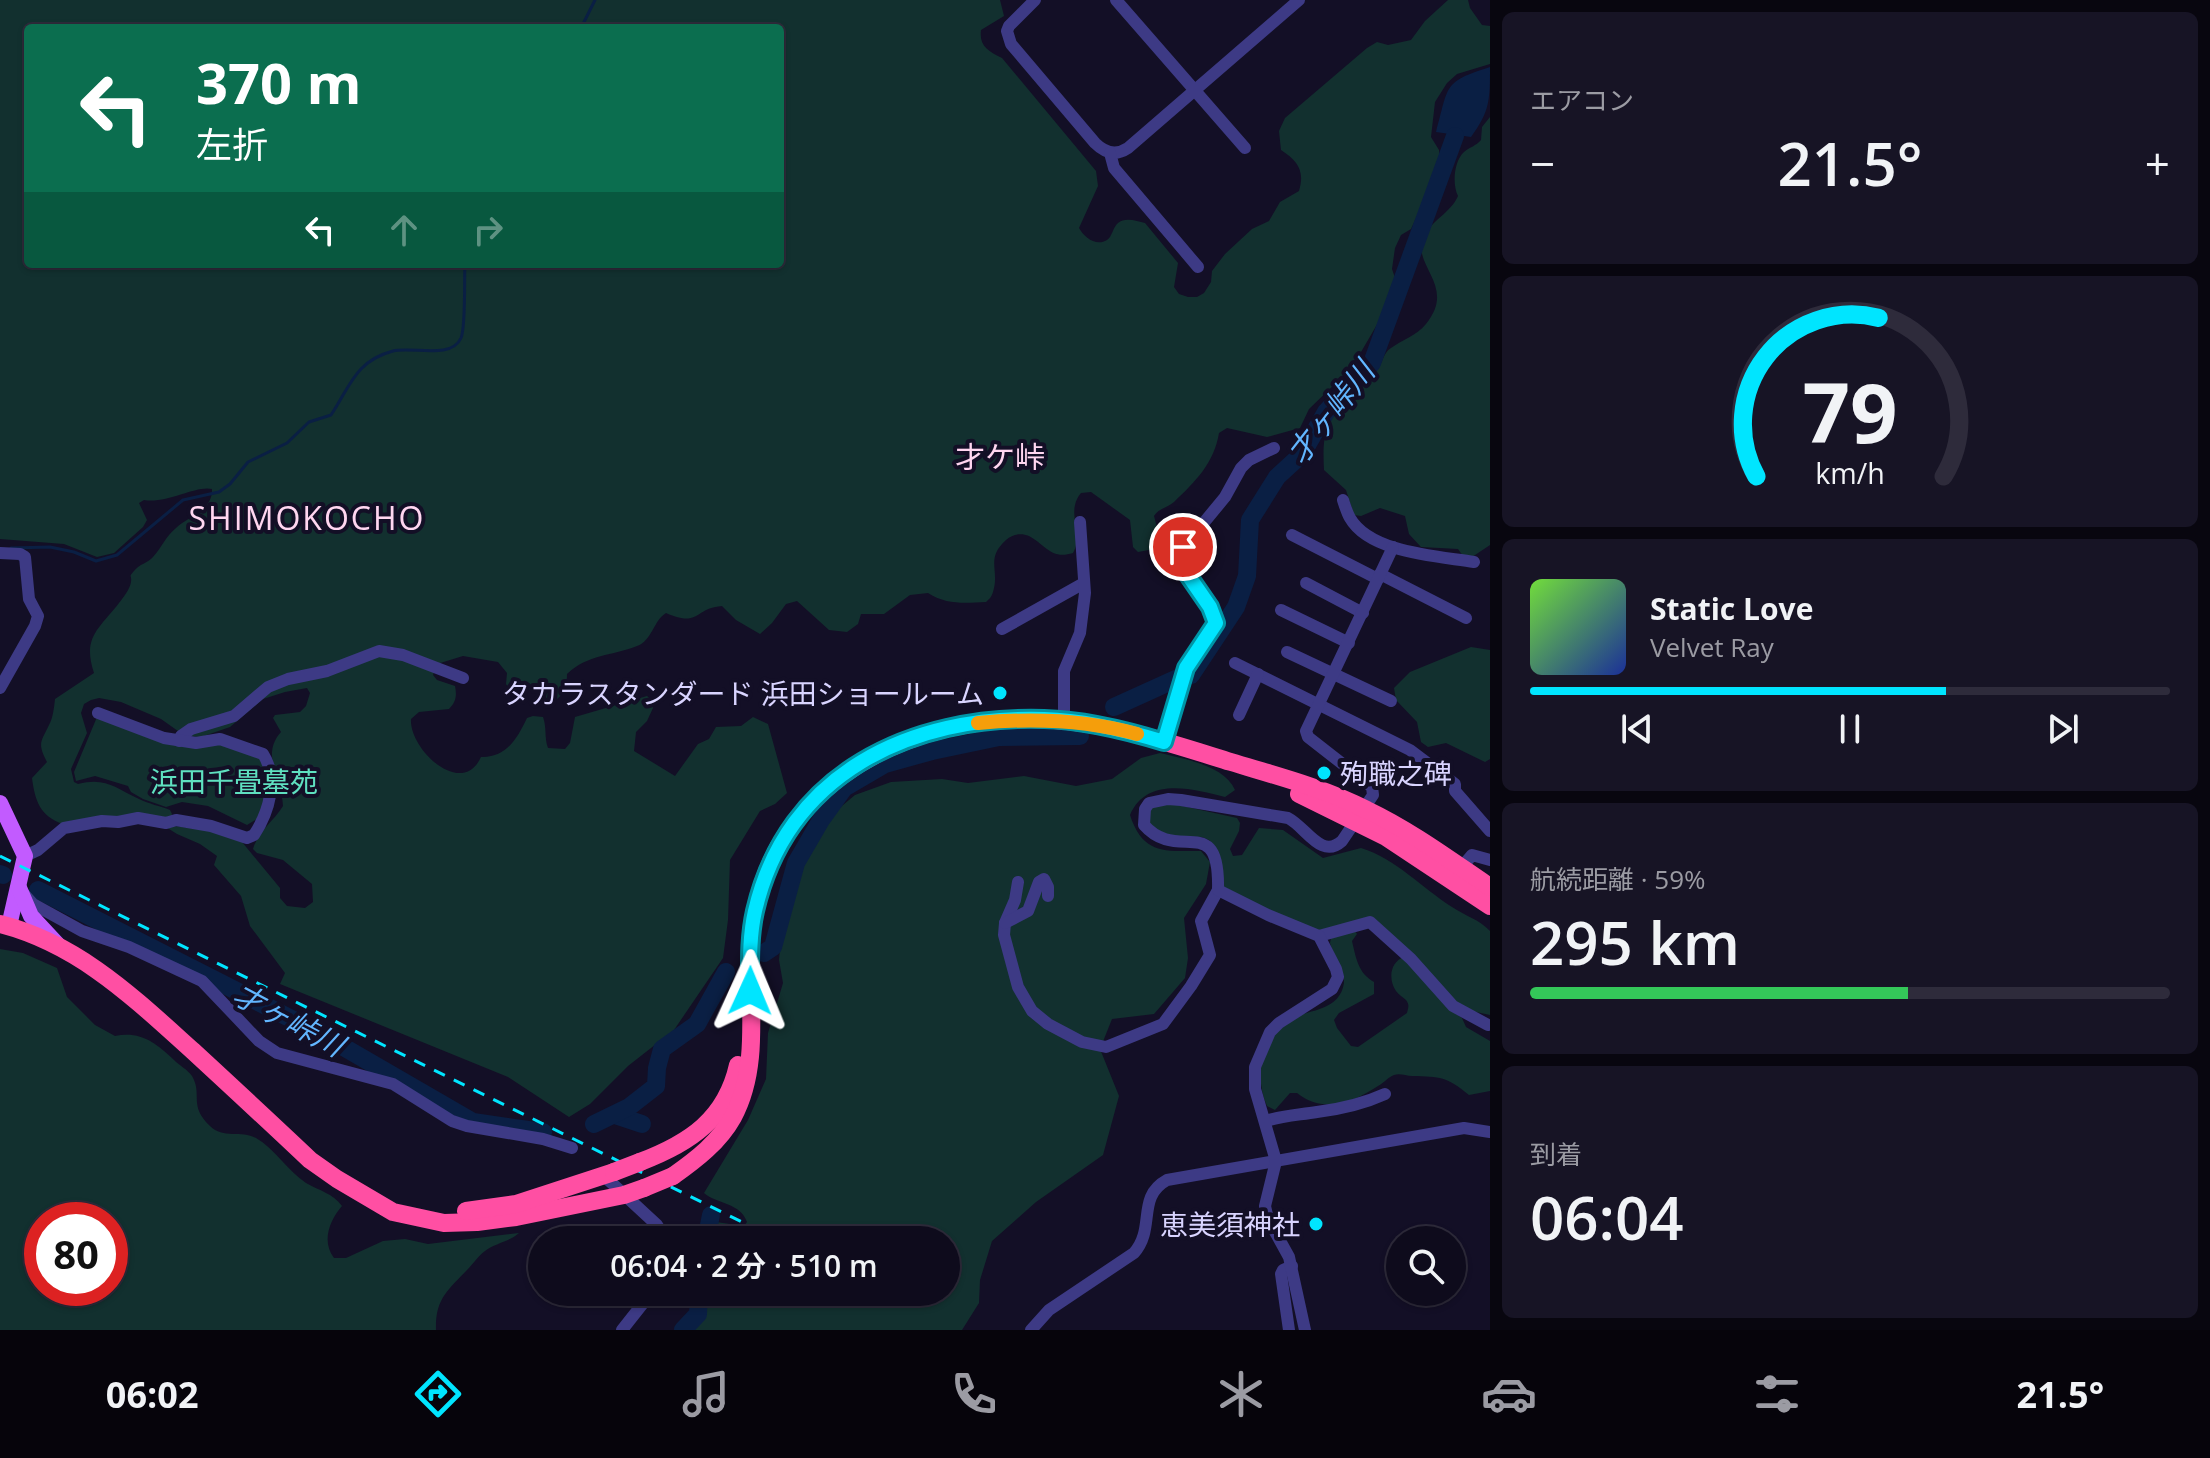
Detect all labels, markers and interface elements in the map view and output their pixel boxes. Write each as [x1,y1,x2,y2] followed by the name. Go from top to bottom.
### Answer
[196,44,362,120] text: 370 m
[64,56,168,160] icon: left
[1530,82,1634,118] text: エアコン
[196,120,268,169] text: 左折
[1777,122,1923,204] text: 21.5°
[1530,133,1555,193] text: −
[2145,133,2170,193] text: +
[298,208,342,252] icon: left
[382,208,426,252] icon: ahead
[466,208,510,252] icon: right
[1277,350,1385,472] water label: 才ヶ峠川
[1802,354,1898,467] text: 79
[955,436,1045,477] district label: 才ケ峠
[1815,454,1885,493] text: km/h
[189,496,425,539] district label: SHIMOKOCHO
[1149,513,1217,581] pin
[1161,525,1205,569] icon: arrive
[1650,588,1813,629] text: Static Love
[1650,629,1774,665] text: Velvet Ray
[502,674,984,712] place label: タカラスタンダード 浜田ショールーム
[991,684,1009,702] marker: タカラスタンダード 浜田ショールーム
[1615,707,1659,751] icon: previous
[1828,707,1872,751] icon: pause
[2041,707,2085,751] icon: next
[1340,754,1452,792] place label: 殉職之碑
[150,762,318,800] park label: 浜田千畳墓苑
[1315,764,1333,782] marker: 殉職之碑
[1530,861,1706,897] text: 航続距離 · 59%
[1530,901,1740,983] text: 295 km
[708,949,792,1033] position arrow
[226,973,354,1067] water label: 才ヶ峠川
[1530,1136,1582,1172] text: 到着
[1530,1176,1684,1258] text: 06:04
[24,1202,128,1306] speed limit sign: 80
[1160,1205,1300,1243] place label: 恵美須神社
[1307,1215,1325,1233] marker: 恵美須神社
[1386,1226,1466,1306] map controls
[1386,1226,1466,1306] button: search
[610,1245,878,1286] text: 06:04 · 2 分 · 510 m
[410,1366,466,1422] icon: directions
[678,1366,734,1422] icon: music
[946,1366,1002,1422] icon: phone
[1213,1366,1269,1422] icon: climate
[1481,1366,1537,1422] icon: car
[1749,1366,1805,1422] icon: filters
[106,1370,198,1419] text: 06:02
[2017,1370,2104,1419] text: 21.5°

